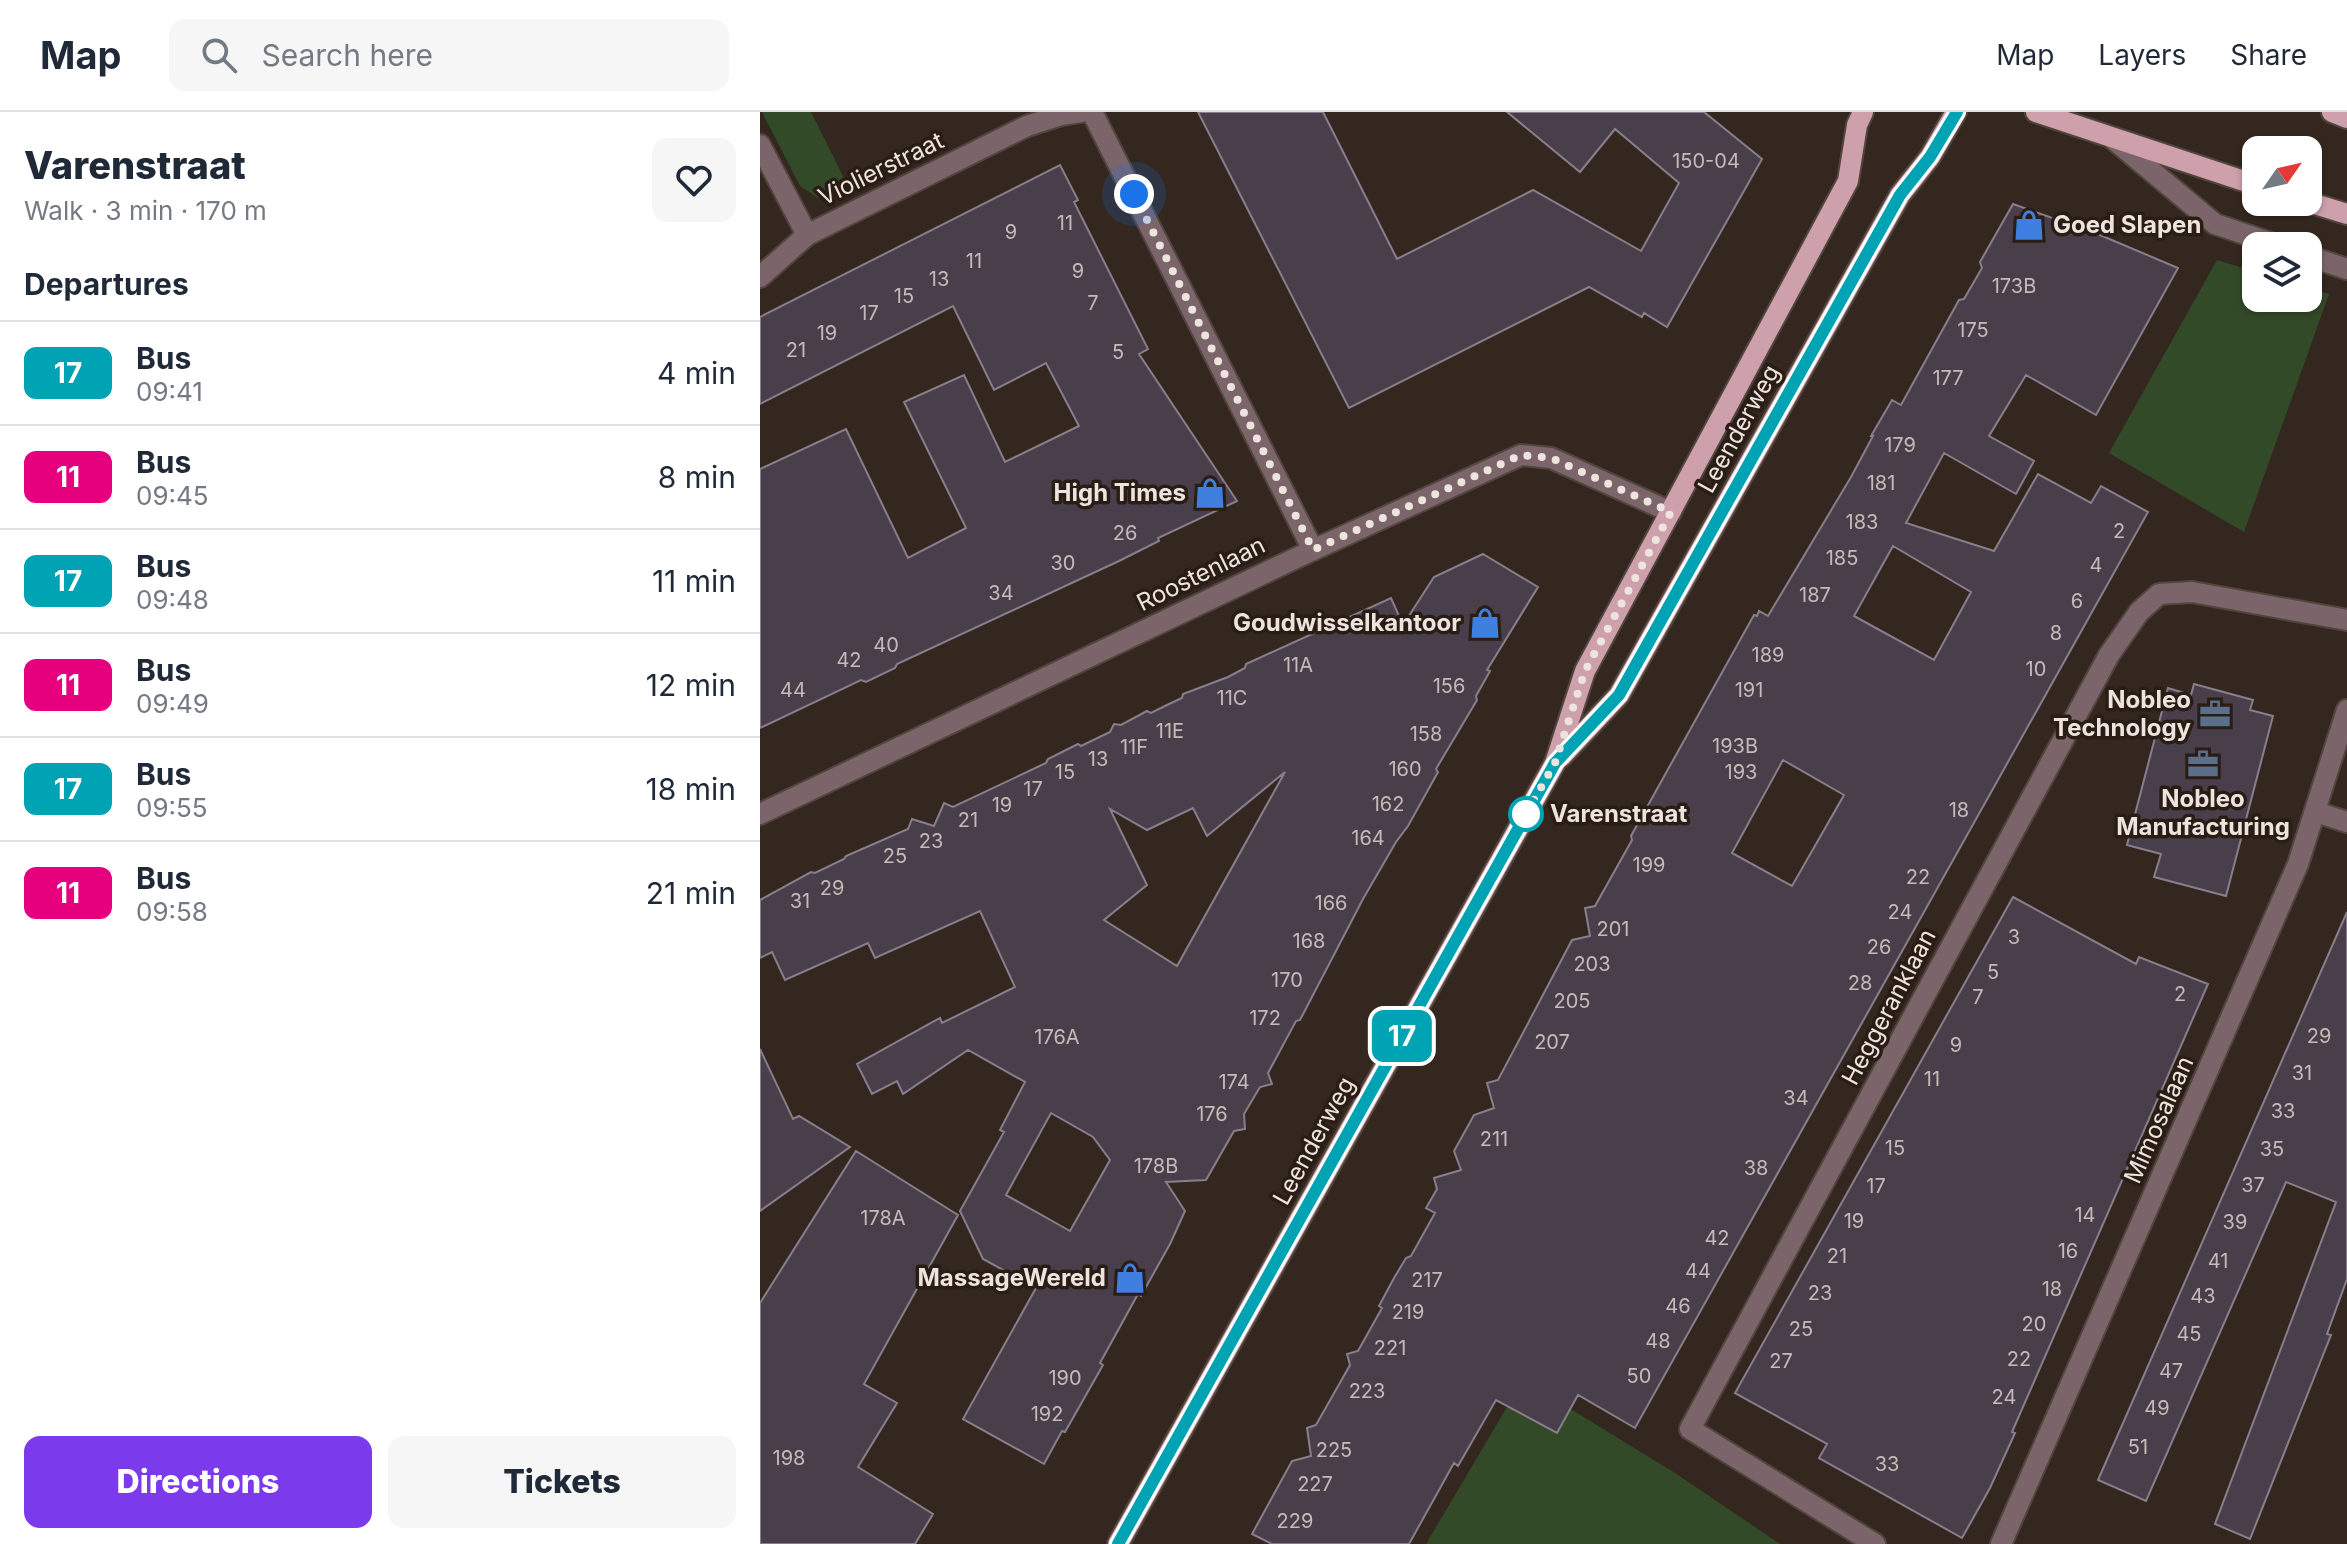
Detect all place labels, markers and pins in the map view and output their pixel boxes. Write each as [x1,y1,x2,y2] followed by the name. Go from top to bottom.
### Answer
[2012,208,2046,242] shop icon: Goed Slapen
[2053,210,2201,239] place label: Goed Slapen
[1193,476,1227,510] shop icon: High Times
[1054,478,1186,507] place label: High Times
[1468,606,1502,640] shop icon: Goudwisselkantoor
[1233,608,1461,637] place label: Goudwisselkantoor
[2053,685,2192,742] place label: Nobleo Technology
[2198,697,2232,731] office icon: Nobleo Technology
[2186,747,2220,781] office icon: Nobleo Manufacturing
[2116,784,2290,841] place label: Nobleo Manufacturing
[1509,797,1543,831] marker: Varenstraat
[1550,799,1687,828] place label: Varenstraat
[1113,1261,1147,1295] shop icon: MassageWereld
[918,1263,1106,1292] place label: MassageWereld

